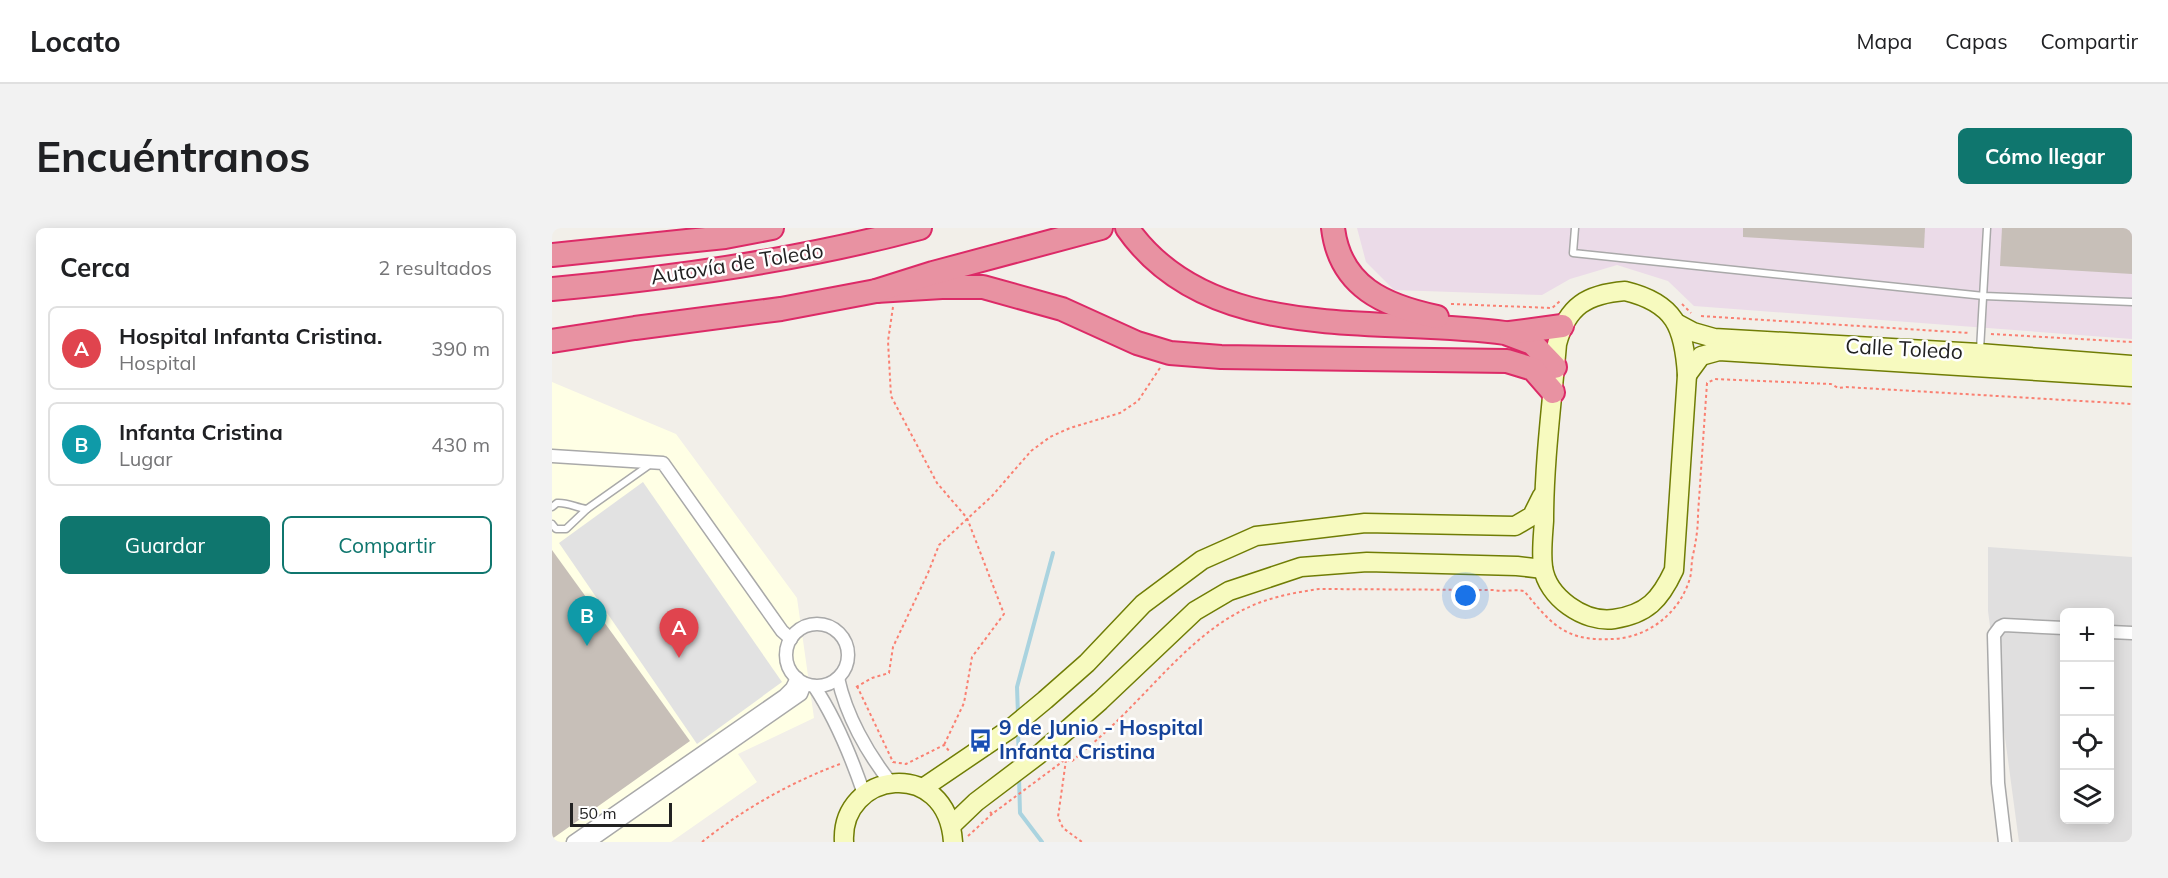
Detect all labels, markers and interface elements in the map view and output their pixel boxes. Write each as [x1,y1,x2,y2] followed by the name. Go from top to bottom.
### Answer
[30,24,121,59] text: Locato
[1857,28,1912,54] text: Mapa
[1945,28,2008,54] text: Capas
[2041,28,2138,54] text: Compartir
[1958,128,2132,184] button: Cómo llegar
[36,130,310,183] text: Encuéntranos
[649,237,825,289] street label: Autovía de Toledo
[60,251,130,284] text: Cerca
[378,255,492,280] text: 2 resultados
[119,322,382,350] text: Hospital Infanta Cristina.
[1845,332,1963,364] street label: Calle Toledo
[74,336,89,361] text: A
[431,336,490,361] text: 390 m
[119,350,196,375] text: Hospital
[119,418,283,446] text: Infanta Cristina
[75,432,88,457] text: B
[431,432,490,457] text: 430 m
[119,446,173,471] text: Lugar
[60,516,270,574] button: Guardar
[282,516,492,574] button: Compartir
[1451,581,1480,610] your location
[567,596,606,646] pin: B
[660,608,698,658] pin: A
[2060,608,2114,824] map controls
[2060,608,2114,662] button: +
[2060,662,2114,716] button: −
[999,714,1203,764] place label: 9 de Junio - Hospital Infanta Cristina
[2060,716,2114,770] button: locate
[968,727,994,753] bus stop icon: 9 de Junio - Hospital Infanta Cristina
[2060,770,2114,824] button: layers
[570,800,672,828] scale bar
[579,803,616,823] text: 50 m

